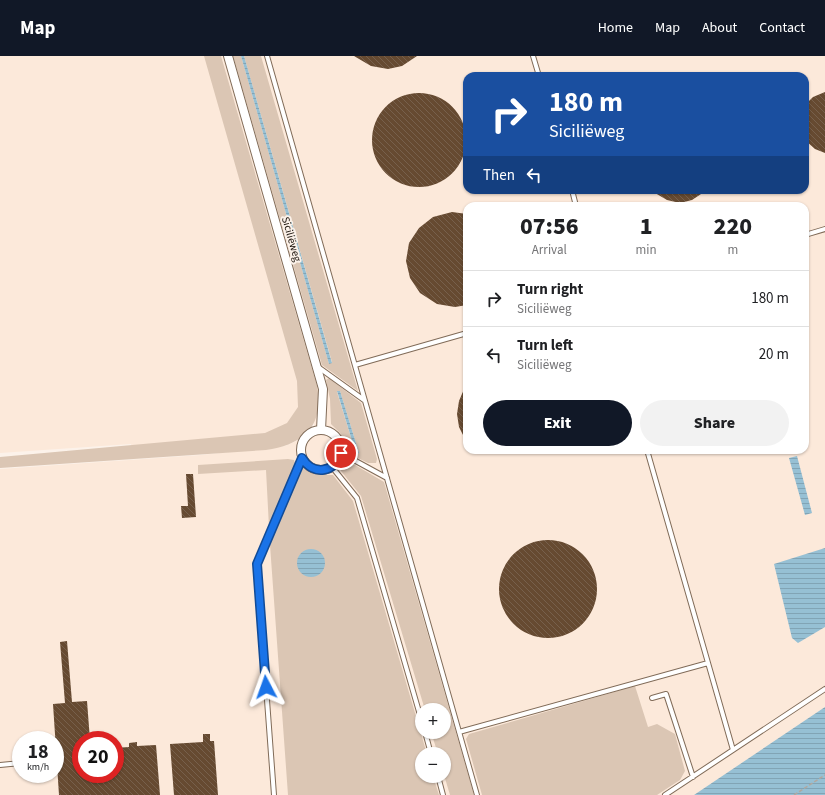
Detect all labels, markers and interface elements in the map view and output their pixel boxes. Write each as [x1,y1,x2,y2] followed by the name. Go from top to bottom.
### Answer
[20,15,55,42] text: Map
[598,18,633,38] text: Home
[655,18,680,38] text: Map
[702,18,737,38] text: About
[759,18,805,38] text: Contact
[549,82,623,122] text: 180 m
[483,88,535,140] icon: right
[549,119,624,144] text: Siciliëweg
[523,164,545,186] icon: left
[483,165,515,186] text: Then
[520,209,579,244] text: 07:56
[640,209,653,244] text: 1
[714,209,752,244] text: 220
[278,215,305,264] street label: Siciliëweg
[532,241,567,259] text: Arrival
[636,241,657,259] text: min
[727,241,738,259] text: m
[517,279,583,300] text: Turn right
[483,288,505,310] icon: right
[751,288,789,309] text: 180 m
[517,300,571,318] text: Siciliëweg
[517,335,573,356] text: Turn left
[483,344,505,366] icon: left
[759,344,789,365] text: 20 m
[517,356,571,374] text: Siciliëweg
[483,400,632,446] button: Exit
[640,400,789,446] button: Share
[324,436,358,470] pin
[330,442,352,464] icon: arrive
[245,666,287,708] position arrow
[415,703,451,783] map controls
[415,703,451,739] button: +
[72,731,124,783] speed limit sign: 20
[27,738,49,766] text: 18
[415,747,451,783] button: −
[27,760,49,774] text: km/h

